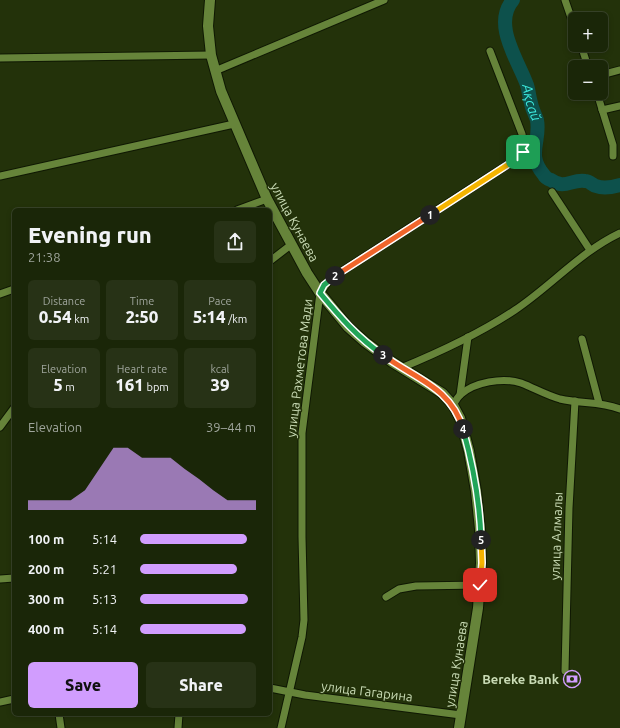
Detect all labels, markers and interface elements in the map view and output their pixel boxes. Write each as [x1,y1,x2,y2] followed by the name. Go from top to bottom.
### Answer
[568,12,608,100] map controls
[568,12,608,52] button: +
[568,60,608,100] button: −
[519,81,545,124] water label: Ақсай
[506,135,540,169] pin
[512,141,534,163] icon: arrive
[268,180,322,264] street label: улица Кунаева
[420,205,440,225] pin: 1
[427,209,433,221] text: 1
[214,221,256,263] button: share
[28,222,152,247] text: Evening run
[28,250,61,264] text: 21:38
[325,266,345,286] pin: 2
[332,270,338,282] text: 2
[43,295,85,307] text: Distance
[130,295,154,307] text: Time
[208,295,232,307] text: Pace
[284,298,314,438] street label: улица Рахметова Мади
[39,307,72,326] text: 0.54
[126,307,158,326] text: 2:50
[193,307,226,326] text: 5:14
[72,313,89,325] text: km
[226,313,247,325] text: /km
[373,345,393,365] pin: 3
[380,349,386,361] text: 3
[41,363,87,375] text: Elevation
[117,363,167,375] text: Heart rate
[211,363,230,375] text: kcal
[53,375,63,394] text: 5
[115,375,144,394] text: 161
[210,375,230,394] text: 39
[63,381,75,393] text: m
[144,381,169,393] text: bpm
[453,419,473,439] pin: 4
[28,420,82,434] text: Elevation
[206,420,256,434] text: 39–44 m
[460,423,466,435] text: 4
[547,492,565,580] street label: улица Алмалы
[471,530,491,550] pin: 5
[28,532,64,546] text: 100 m
[92,532,117,546] text: 5:14
[478,534,484,546] text: 5
[28,562,64,576] text: 200 m
[92,562,117,576] text: 5:21
[463,568,497,602] pin
[469,574,491,596] icon: check
[28,592,64,606] text: 300 m
[92,592,117,606] text: 5:13
[442,620,470,708] street label: улица Кунаева
[28,622,64,636] text: 400 m
[92,622,117,636] text: 5:14
[28,662,138,708] button: Save
[146,662,256,708] button: Share
[562,669,582,689] bank icon: Bereke Bank
[482,672,560,686] place label: Bereke Bank
[320,678,414,704] street label: улица Гагарина

